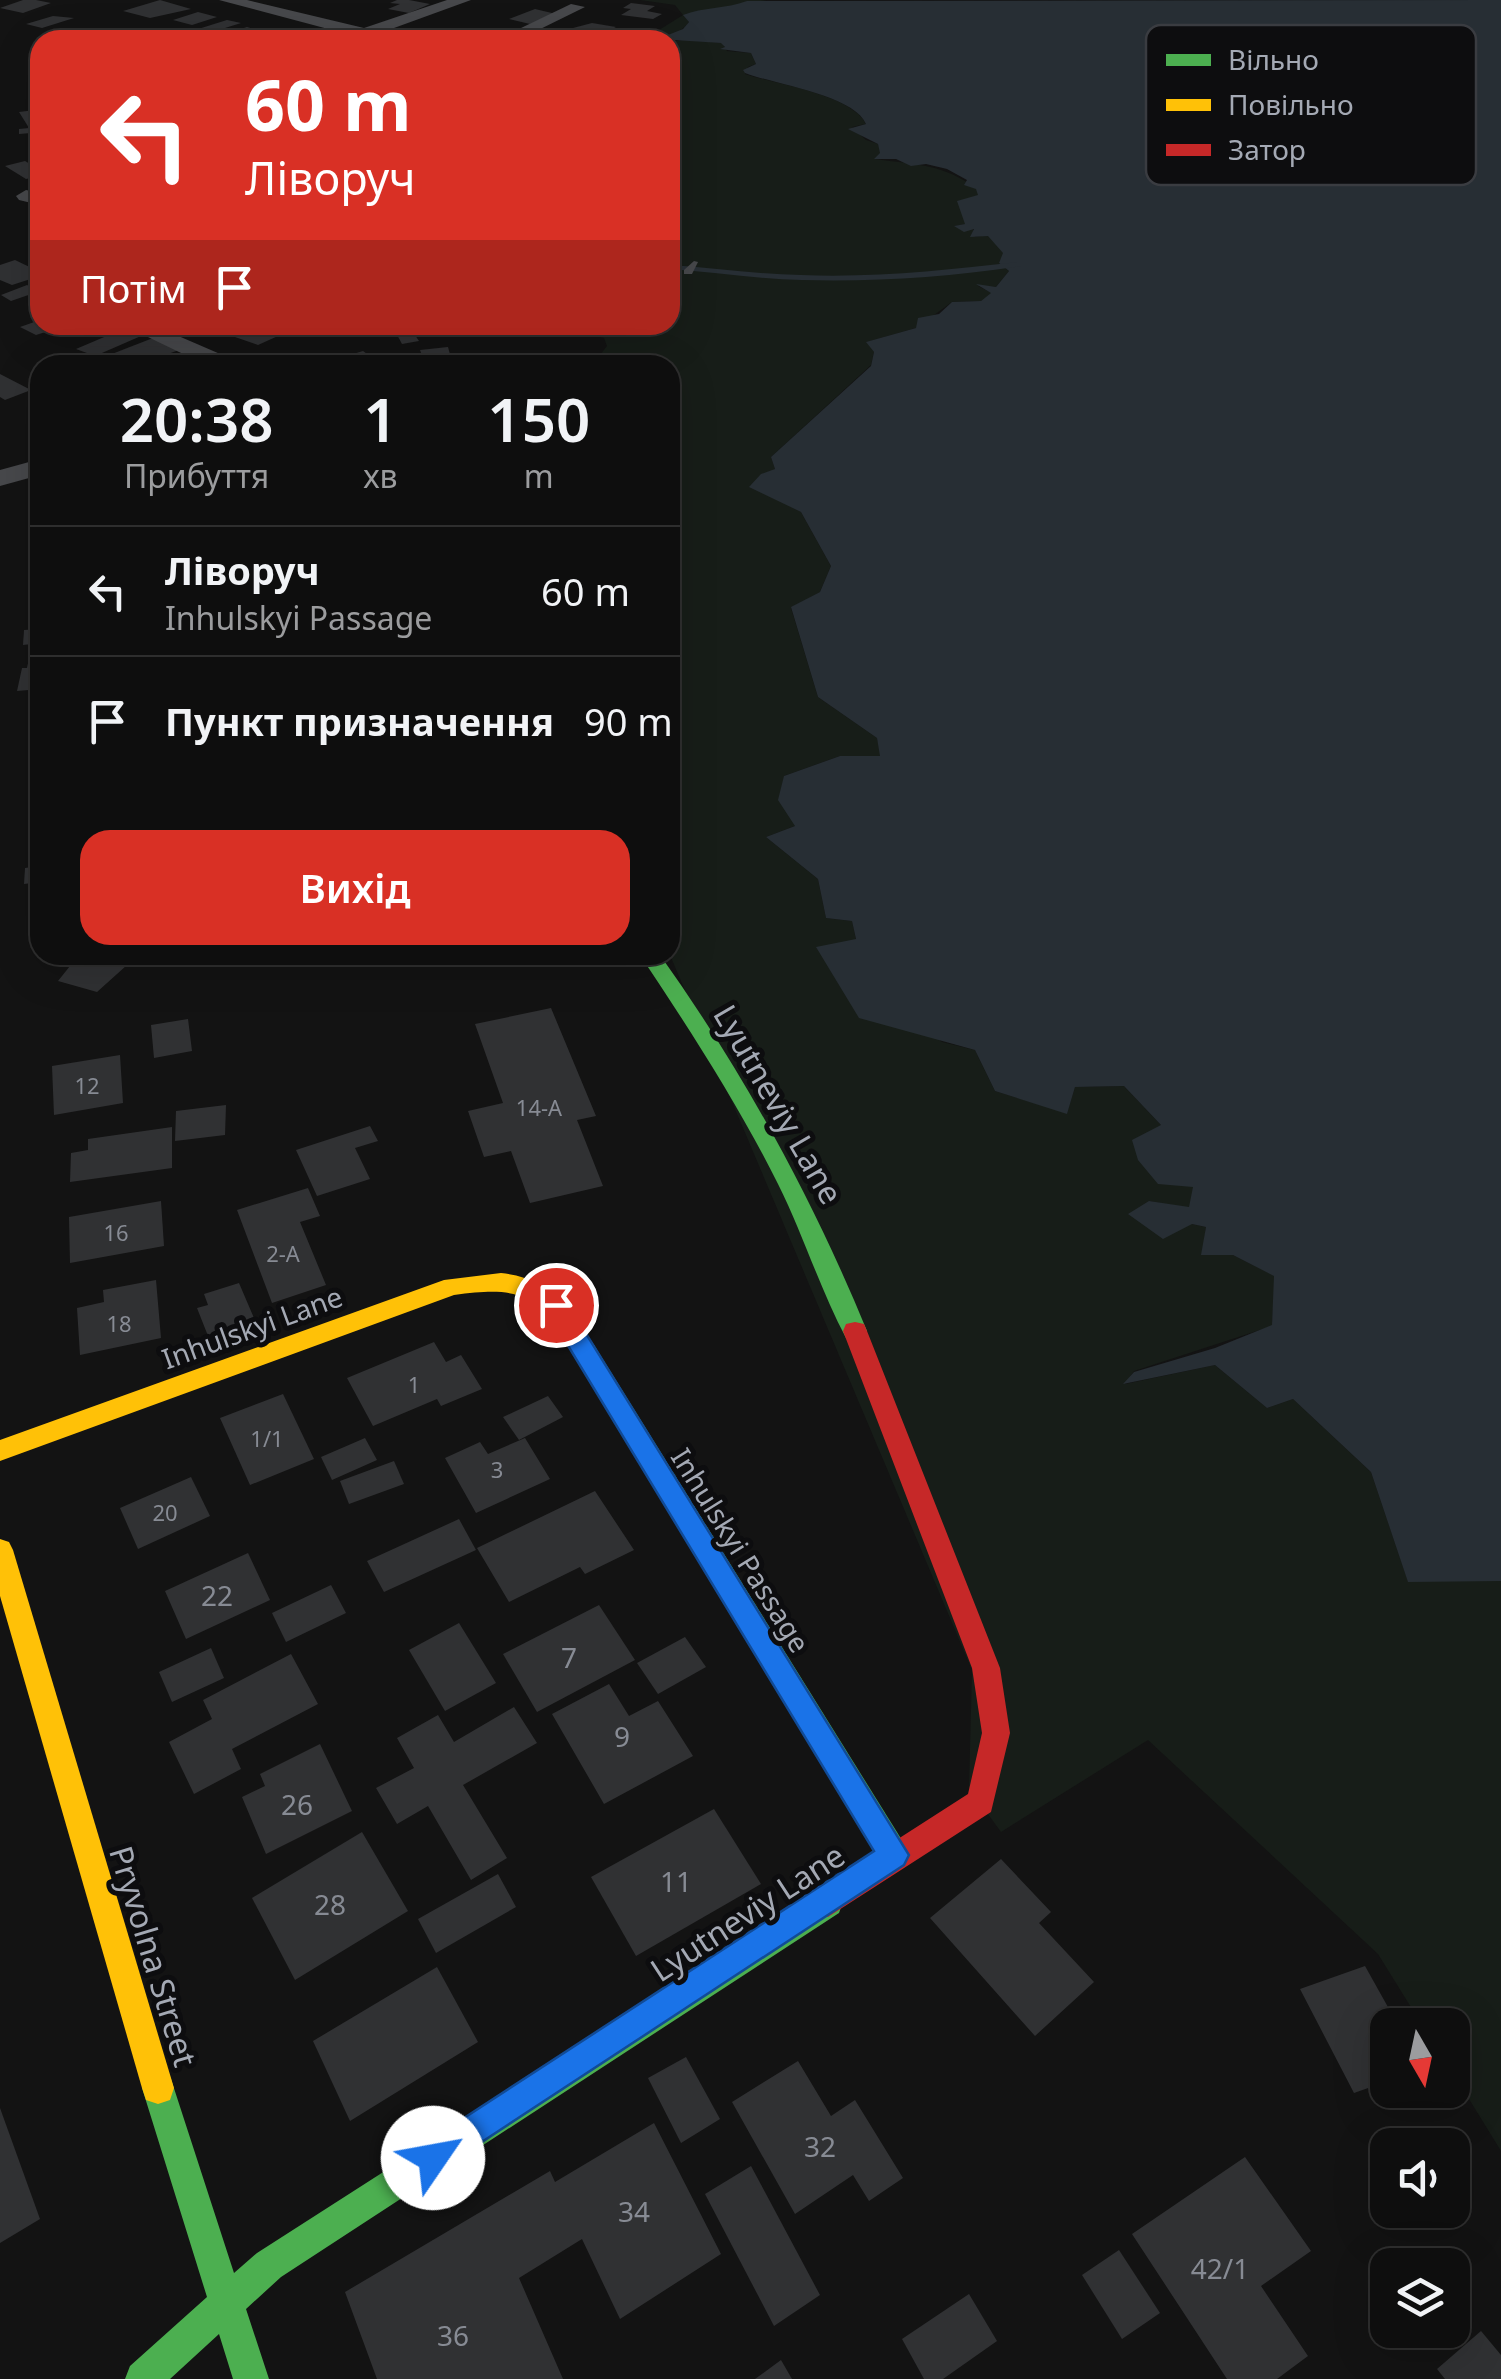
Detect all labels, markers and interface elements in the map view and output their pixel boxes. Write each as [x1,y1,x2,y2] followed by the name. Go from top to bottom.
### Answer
[1146,25,1476,185] legend
[1228,40,1319,78] text: Вільно
[245,56,412,152] text: 60 m
[80,70,210,200] icon: left
[1228,85,1354,123] text: Повільно
[1228,130,1306,168] text: Затор
[245,147,416,208] text: Ліворуч
[207,260,262,315] icon: arrive
[80,262,187,314] text: Потім
[120,378,274,460] text: 20:38
[363,378,398,460] text: 1
[487,378,590,460] text: 150
[124,454,269,497] text: Прибуття
[363,454,398,497] text: хв
[524,454,554,497] text: m
[165,544,320,596] text: Ліворуч
[80,564,135,619] icon: left
[541,565,630,617] text: 60 m
[165,596,432,639] text: Inhulskyi Passage
[80,694,135,749] icon: arrive
[165,695,554,747] text: Пункт призначення
[584,695,673,747] text: 90 m
[80,830,630,945] button: Вихід
[705,997,853,1211] street label: Lyutneviy Lane
[74,1070,100,1100] house number: 12
[516,1092,563,1122] house number: 14-А
[103,1217,129,1247] house number: 16
[266,1238,301,1268] house number: 2-А
[514,1263,599,1348] pin
[157,1277,347,1377] street label: Inhulskyi Lane
[529,1278,584,1333] icon: arrive
[106,1308,132,1338] house number: 18
[408,1369,420,1399] house number: 1
[250,1423,284,1453] house number: 1/1
[663,1441,819,1659] street label: Inhulskyi Passage
[491,1454,503,1484] house number: 3
[152,1497,178,1527] house number: 20
[201,1576,233,1614] house number: 22
[561,1638,577,1676] house number: 7
[614,1717,630,1755] house number: 9
[281,1785,313,1823] house number: 26
[642,1833,852,1991] street label: Lyutneviy Lane
[100,1841,208,2071] street label: Pryvolna Street
[660,1862,692,1900] house number: 11
[314,1885,346,1923] house number: 28
[1370,2008,1470,2108] north arrow
[1370,2008,1470,2348] map controls
[381,2106,485,2210] position arrow
[804,2127,836,2165] house number: 32
[1370,2128,1470,2228] button: sound
[618,2192,650,2230] house number: 34
[1370,2248,1470,2348] button: layers
[1191,2249,1249,2287] house number: 42/1
[437,2316,469,2354] house number: 36

